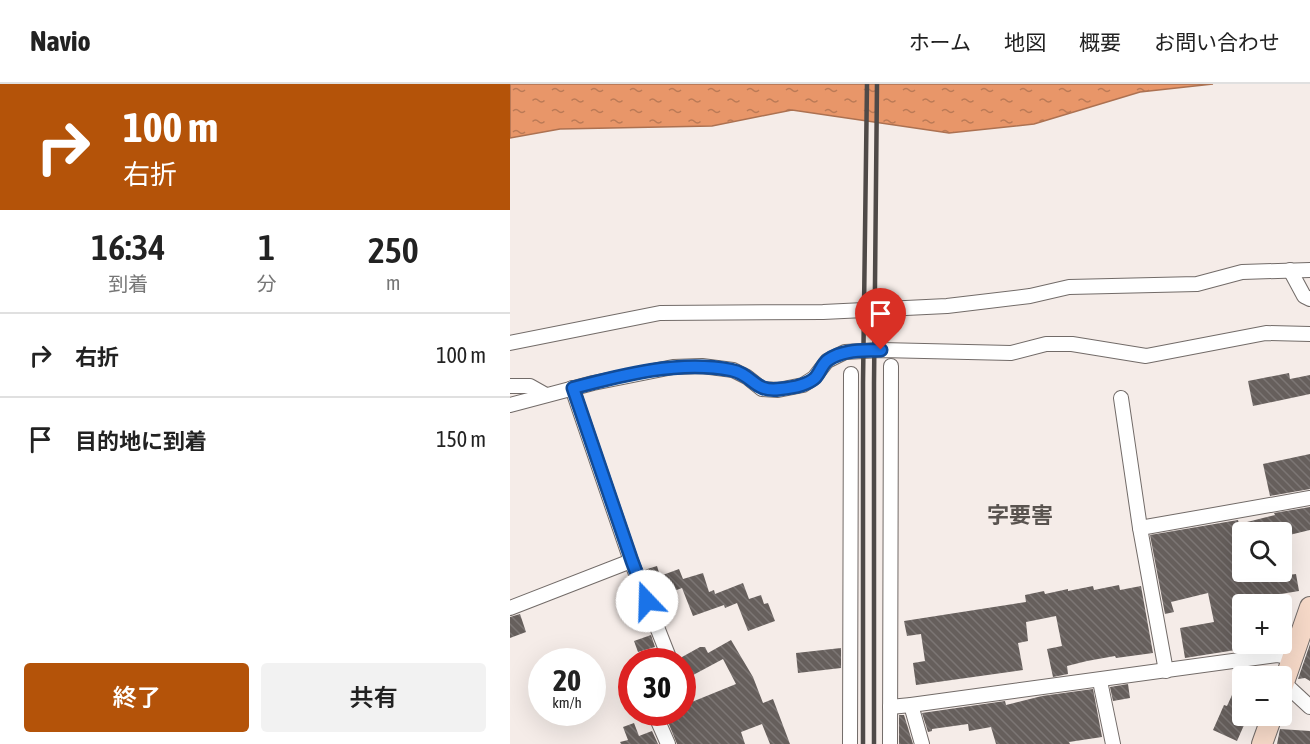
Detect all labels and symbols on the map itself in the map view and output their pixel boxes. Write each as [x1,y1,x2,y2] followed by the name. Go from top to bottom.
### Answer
[855,288,906,350] pin
[987,502,1053,528] district label: 字要害
[615,569,679,633] position arrow
[618,648,696,726] speed limit sign: 30

